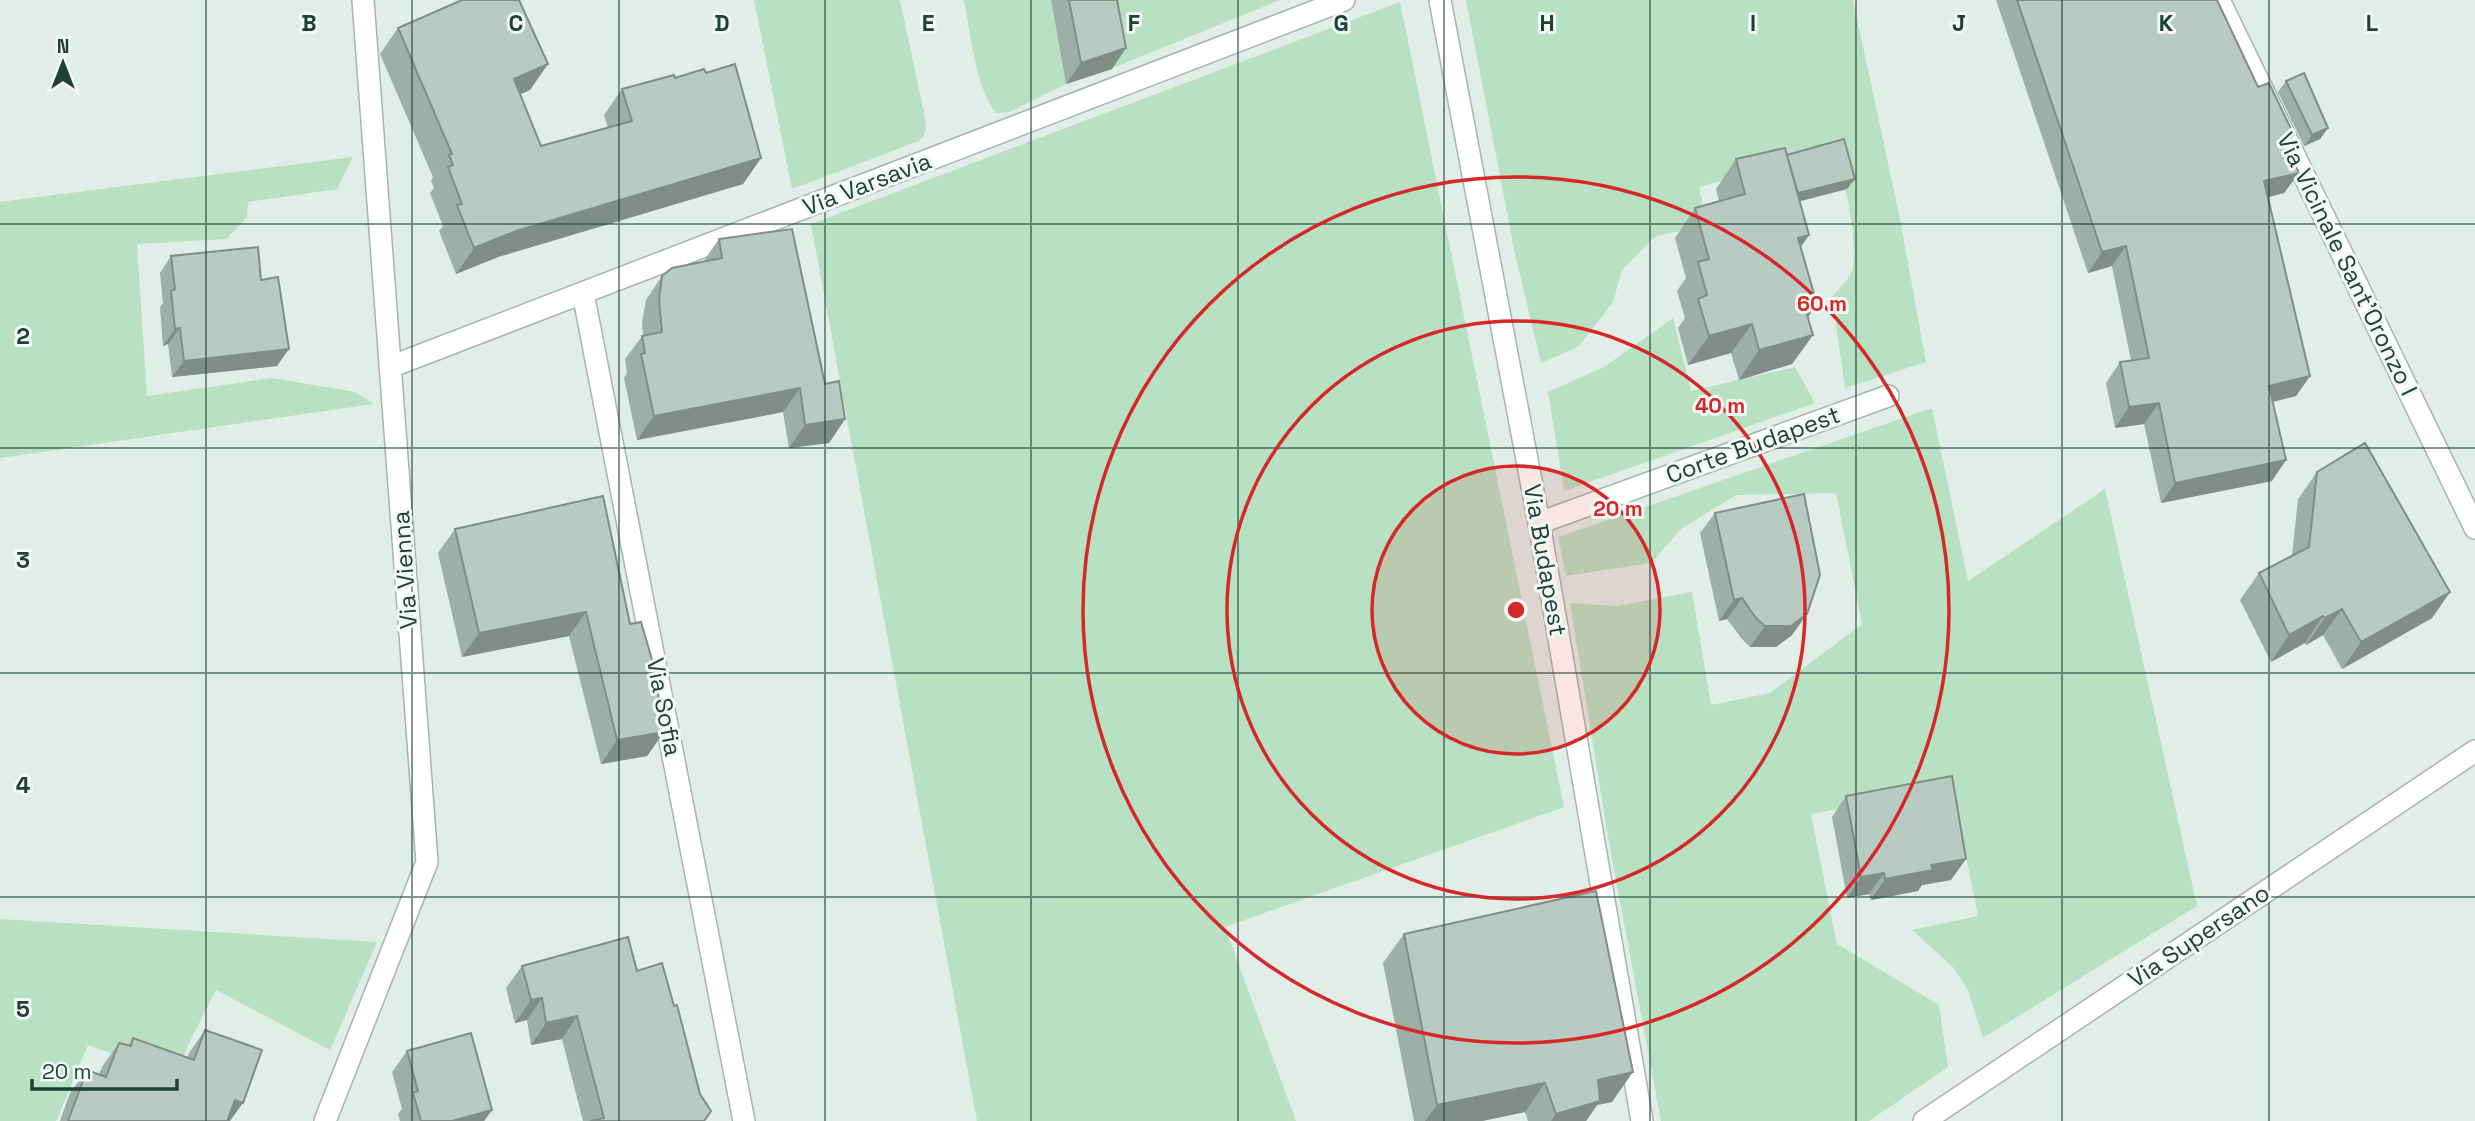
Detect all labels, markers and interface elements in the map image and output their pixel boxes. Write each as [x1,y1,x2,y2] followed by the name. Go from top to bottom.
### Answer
[301,8,317,38] text: B
[509,8,523,38] text: C
[714,8,730,38] text: D
[922,8,934,38] text: E
[1128,8,1140,38] text: F
[1333,8,1349,38] text: G
[1539,8,1555,38] text: H
[1750,8,1756,38] text: I
[1952,8,1966,38] text: J
[2159,8,2174,38] text: K
[2366,8,2378,38] text: L
[28,28,98,98] north arrow
[57,34,69,59] text: N
[2270,127,2425,400] street label: Via Vicinale Sant'Oronzo I
[798,145,936,222] street label: Via Varsavia
[1797,290,1847,317] text: 60 m
[16,321,30,351] text: 2
[1695,392,1745,419] text: 40 m
[1661,399,1844,490] street label: Corte Budapest
[1517,482,1574,638] street label: Via Budapest
[1593,495,1643,522] text: 20 m
[385,510,424,630] street label: Via Vienna
[16,545,30,575] text: 3
[1504,598,1528,622] centre of rings
[640,655,689,759] street label: Via Sofia
[16,770,31,800] text: 4
[2122,877,2276,994] street label: Via Supersano
[16,994,30,1024] text: 5
[32,1048,177,1092] scale bar
[42,1058,92,1085] text: 20 m

